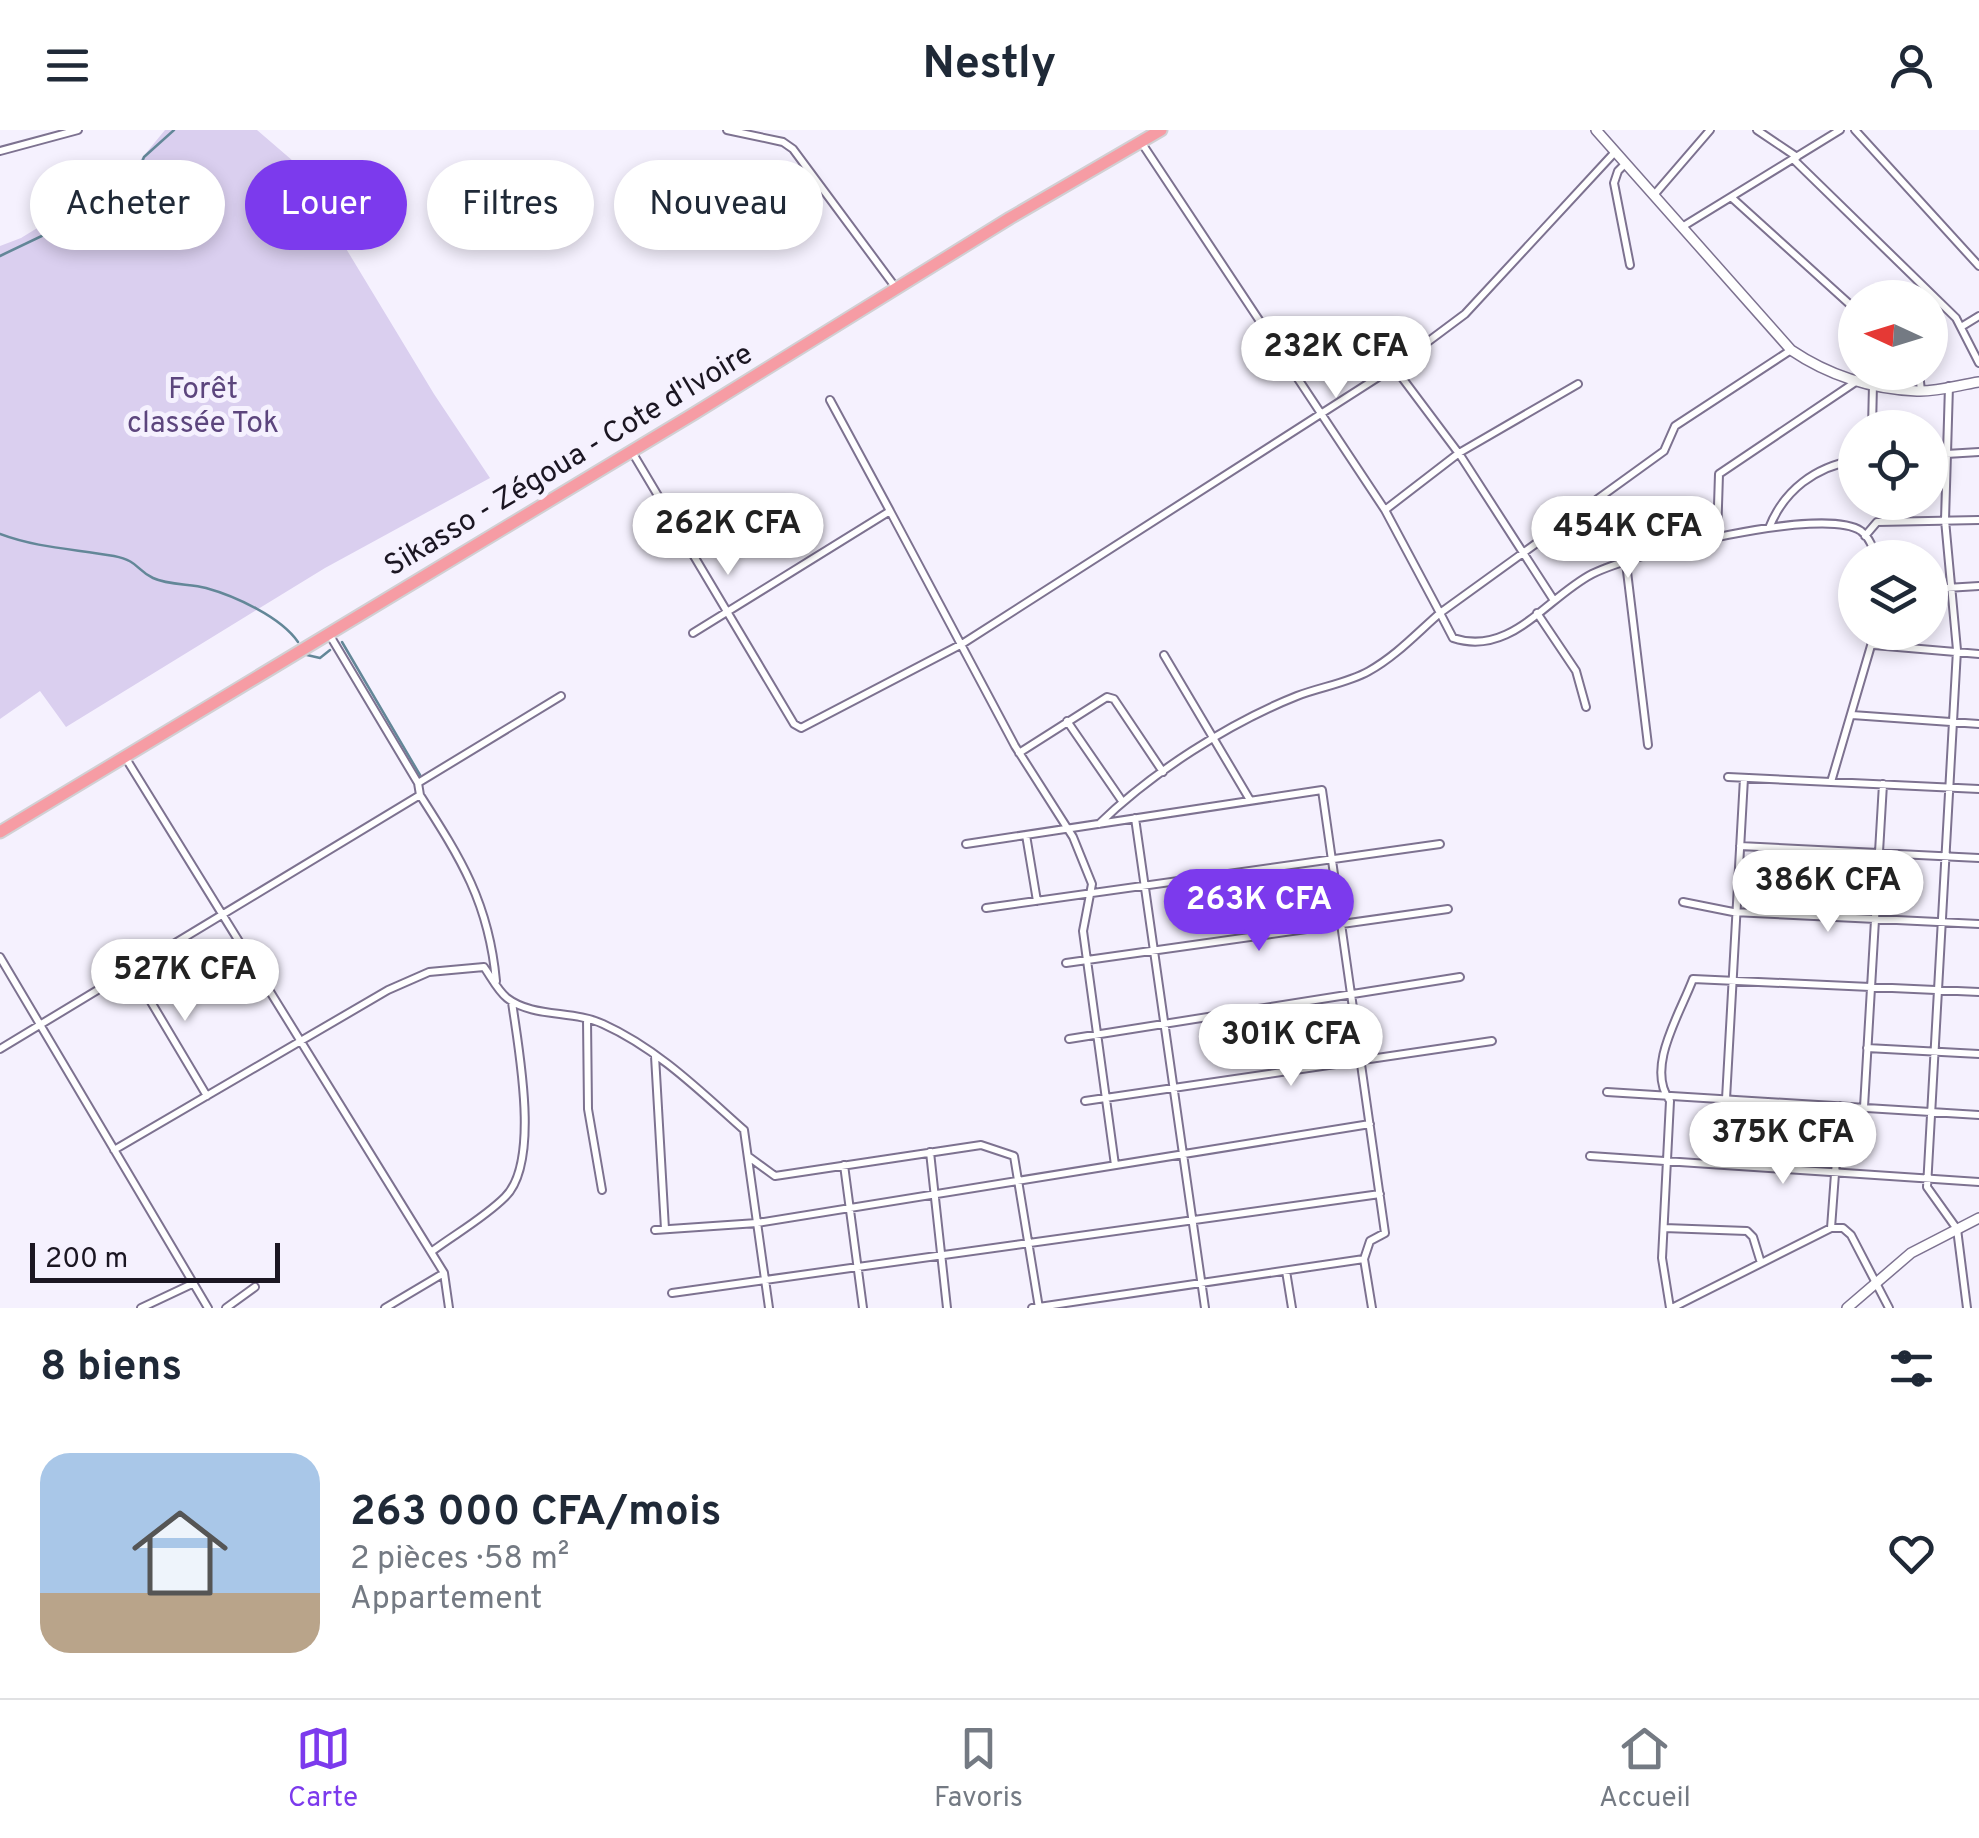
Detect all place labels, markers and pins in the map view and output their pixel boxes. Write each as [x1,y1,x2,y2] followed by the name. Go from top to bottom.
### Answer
[1233,316,1439,401] pin: 232K CFA
[625,493,831,578] pin: 262K CFA
[1525,496,1731,581] pin: 454K CFA
[1725,850,1931,935] pin: 386K CFA
[1156,869,1362,954] pin: 263K CFA
[82,939,288,1024] pin: 527K CFA
[1188,1004,1394,1089] pin: 301K CFA
[1680,1102,1886,1187] pin: 375K CFA

